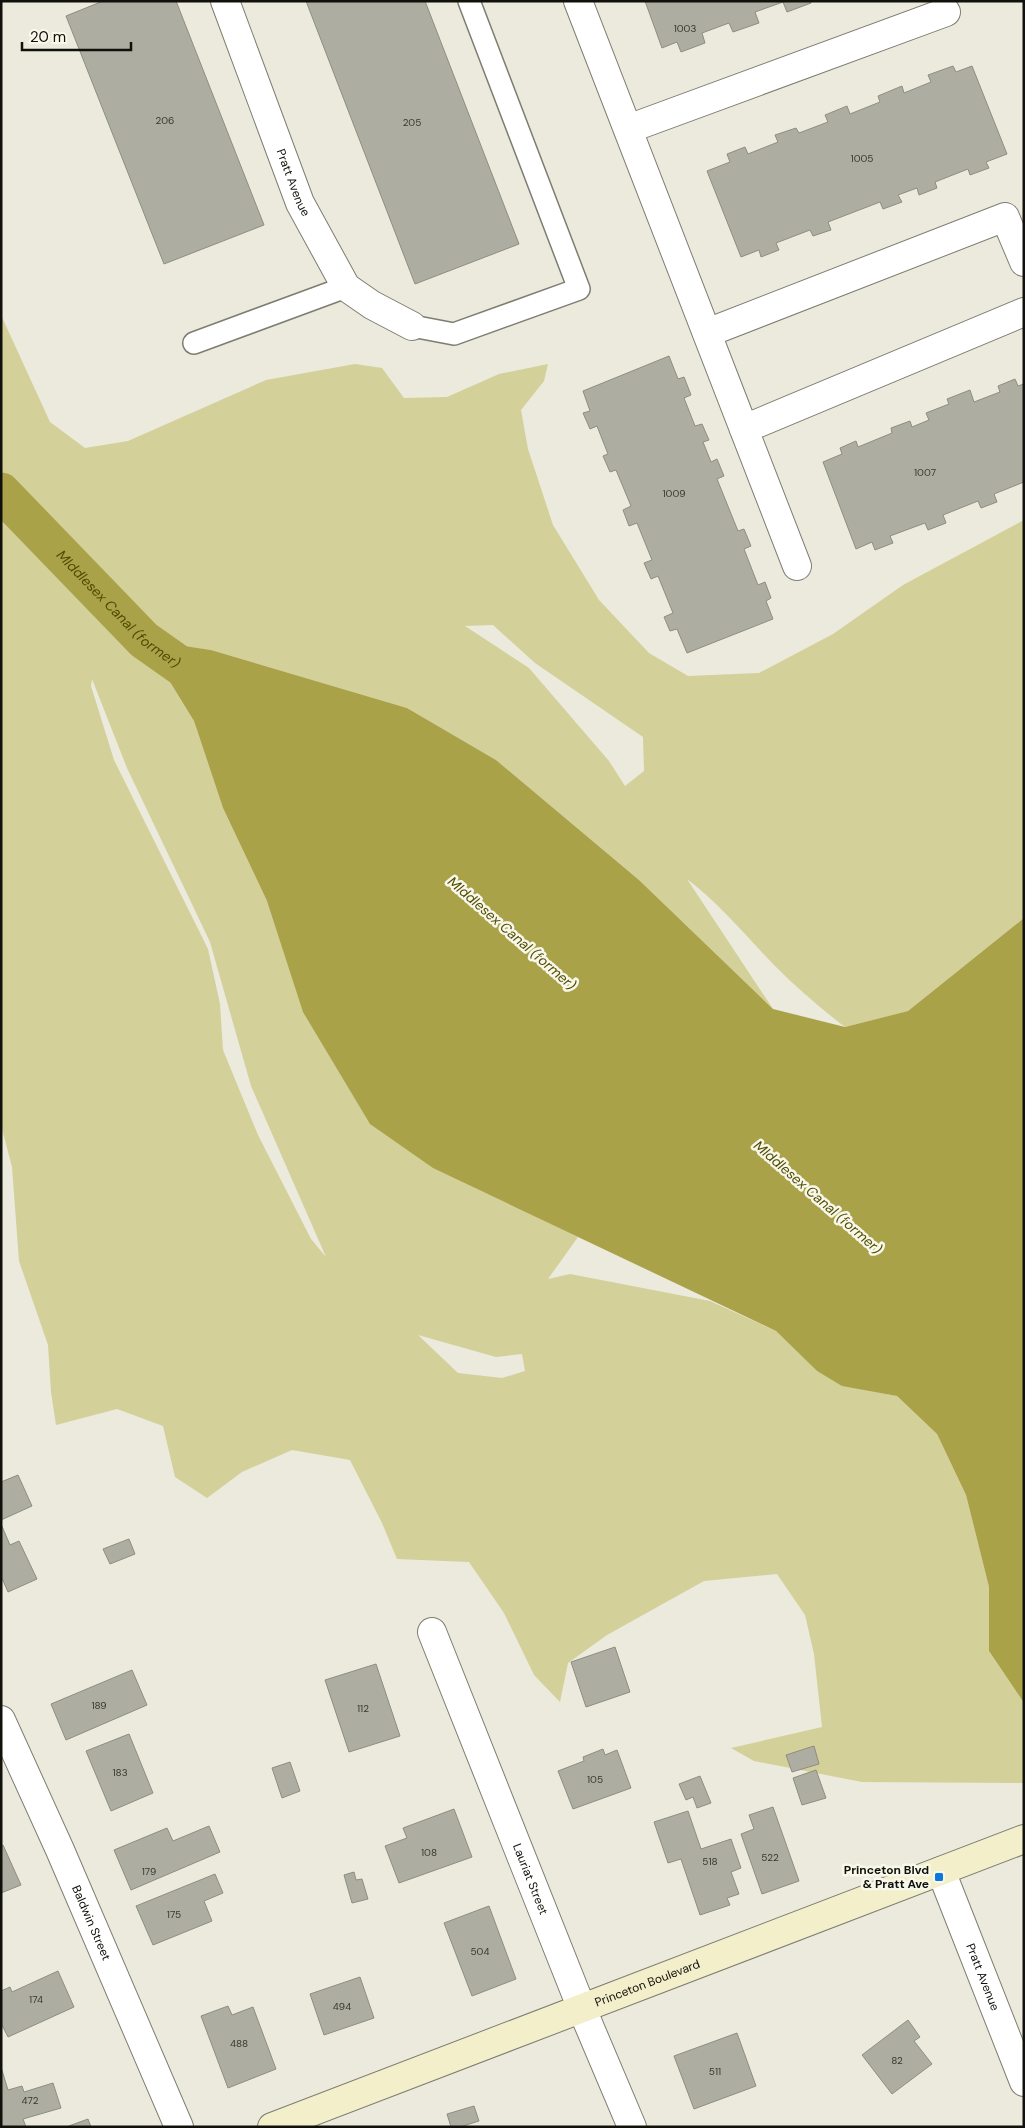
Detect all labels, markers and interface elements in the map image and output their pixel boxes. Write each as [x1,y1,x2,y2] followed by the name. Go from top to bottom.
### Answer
[22,20,131,52] scale bar
[674,22,696,35] house number: 1003
[30,27,66,47] text: 20 m
[156,114,174,127] house number: 206
[403,116,421,129] house number: 205
[273,147,314,219] street label: Pratt Avenue
[851,152,873,165] house number: 1005
[914,466,936,479] house number: 1007
[662,487,686,500] house number: 1009
[53,546,184,672] water label: MIddlesex Canal (former)
[444,872,580,994] water label: MIddlesex Canal (former)
[750,1136,886,1258] water label: MIddlesex Canal (former)
[91,1699,107,1712] house number: 189
[357,1702,369,1715] house number: 112
[112,1766,128,1779] house number: 183
[587,1773,603,1786] house number: 105
[509,1841,552,1917] street label: Lauriat Street
[421,1846,437,1859] house number: 108
[761,1851,779,1864] house number: 522
[702,1855,718,1868] house number: 518
[844,1862,929,1892] place label: Princeton Blvd & Pratt Ave
[142,1865,156,1878] house number: 179
[933,1871,945,1883] marker: Princeton Blvd & Pratt Ave
[68,1883,115,1963] street label: Baldwin Street
[167,1908,181,1921] house number: 175
[962,1941,1003,2013] street label: Pratt Avenue
[470,1945,490,1958] house number: 504
[593,1956,702,2011] street label: Princeton Boulevard
[29,1993,43,2006] house number: 174
[333,2000,351,2013] house number: 494
[230,2037,248,2050] house number: 488
[891,2054,903,2067] house number: 82
[709,2065,721,2078] house number: 511
[22,2094,39,2107] house number: 472

